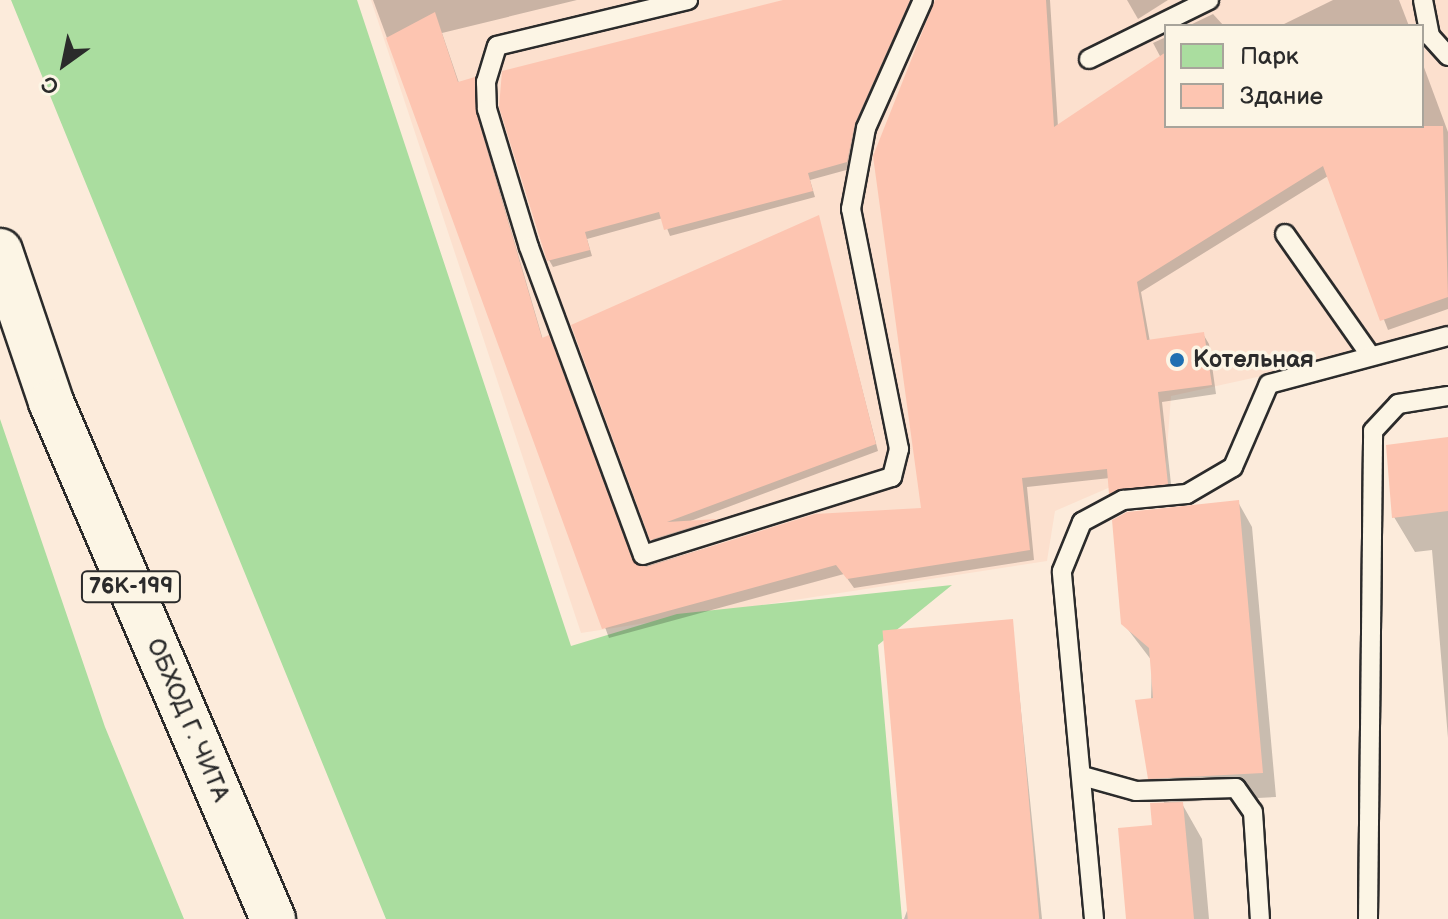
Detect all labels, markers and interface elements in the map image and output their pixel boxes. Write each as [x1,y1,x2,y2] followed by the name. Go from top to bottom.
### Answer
[24,24,104,104] north arrow
[1164,24,1424,128] legend
[1240,42,1298,71] text: Парк
[37,69,64,100] text: С
[1240,82,1323,111] text: Здание
[1193,346,1314,374] place label: Котельная
[1168,351,1186,369] marker: Котельная
[79,569,183,605] road number: 76К-199
[141,634,235,806] street label: ОБХОД Г. ЧИТА

